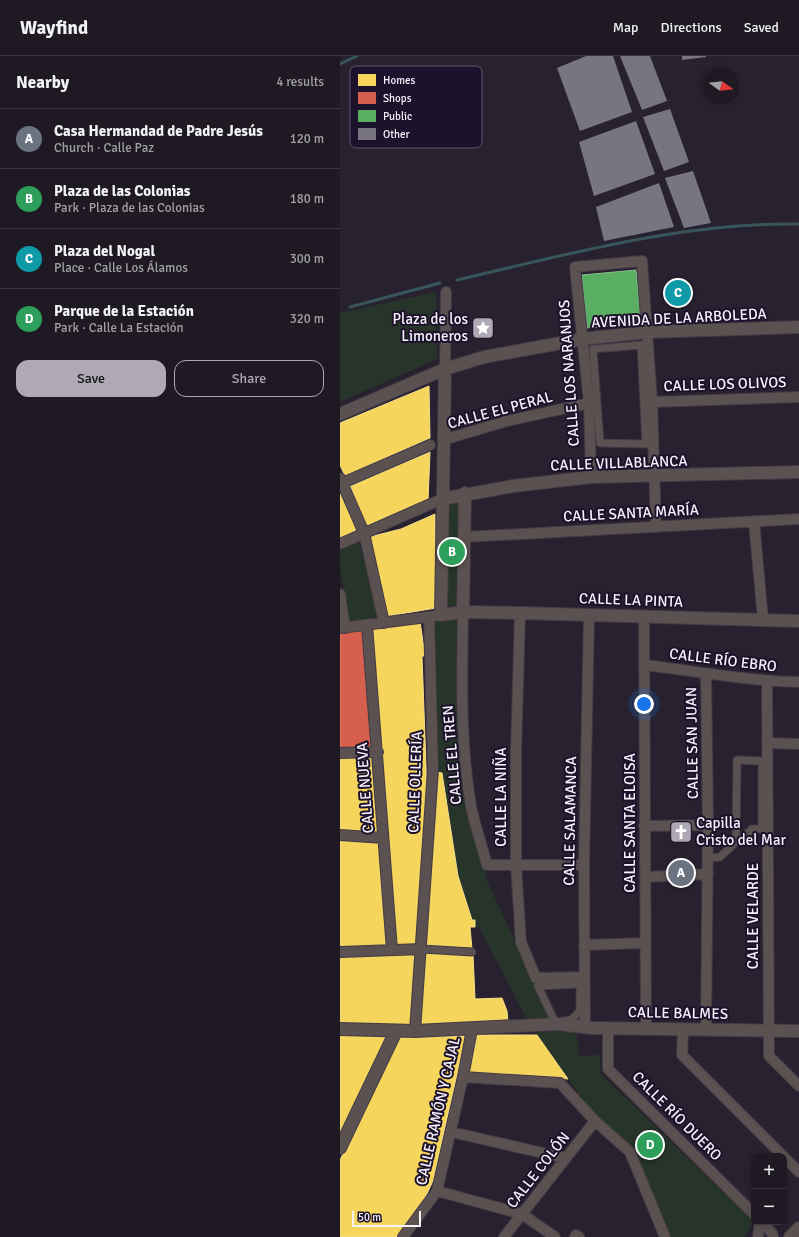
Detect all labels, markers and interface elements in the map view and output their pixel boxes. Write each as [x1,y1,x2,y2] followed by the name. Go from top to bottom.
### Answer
[20,16,88,40] text: Wayfind
[613,19,639,36] text: Map
[661,19,722,36] text: Directions
[744,19,779,36] text: Saved
[350,66,482,148] legend
[703,68,739,104] north arrow
[16,72,69,93] text: Nearby
[276,74,324,90] text: 4 results
[383,74,415,87] text: Homes
[383,92,412,105] text: Shops
[383,110,412,123] text: Public
[54,122,263,140] text: Casa Hermandad de Padre Jesús
[383,128,410,141] text: Other
[25,131,33,147] text: A
[290,131,324,147] text: 120 m
[54,140,154,156] text: Church · Calle Paz
[54,182,190,200] text: Plaza de las Colonias
[25,191,33,207] text: B
[290,191,324,207] text: 180 m
[54,200,205,216] text: Park · Plaza de las Colonias
[54,242,155,260] text: Plaza del Nogal
[25,251,33,267] text: C
[290,251,324,267] text: 300 m
[54,260,188,276] text: Place · Calle Los Álamos
[665,278,691,308] pin: C
[555,299,583,447] street label: CALLE LOS NARANJOS
[54,302,194,320] text: Parque de la Estación
[591,304,767,332] street label: AVENIDA DE LA ARBOLEDA
[392,310,468,345] place label: Plaza de los Limoneros
[25,311,33,327] text: D
[290,311,324,327] text: 320 m
[470,315,496,341] place icon: Plaza de los Limoneros
[54,320,184,336] text: Park · Calle La Estación
[16,360,166,397] button: Save
[174,360,324,397] button: Share
[663,373,787,395] street label: CALLE LOS OLIVOS
[446,387,555,433] street label: CALLE EL PERAL
[550,452,688,474] street label: CALLE VILLABLANCA
[563,499,699,526] street label: CALLE SANTA MARÍA
[439,537,465,567] pin: B
[579,589,683,611] street label: CALLE LA PINTA
[668,643,778,676] street label: CALLE RÍO EBRO
[682,687,702,799] street label: CALLE SAN JUAN
[634,694,654,714] your location
[439,704,465,806] street label: CALLE EL TREN
[403,731,426,833] street label: CALLE OLLERÍA
[353,742,377,834] street label: CALLE NUEVA
[491,747,510,847] street label: CALLE LA NIÑA
[621,753,639,893] street label: CALLE SANTA ELOISA
[560,756,580,886] street label: CALLE SALAMANCA
[696,814,787,849] place label: Capilla Cristo del Mar
[668,819,694,845] church icon: Capilla Cristo del Mar
[668,858,694,888] pin: A
[744,863,762,969] street label: CALLE VELARDE
[628,1003,728,1023] street label: CALLE BALMES
[411,1035,464,1187] street label: CALLE RAMÓN Y CAJAL
[629,1068,725,1164] street label: CALLE RÍO DUERO
[502,1128,573,1212] street label: CALLE COLÓN
[637,1130,663,1160] pin: D
[751,1153,787,1225] map controls
[751,1153,787,1189] button: +
[751,1189,787,1225] button: −
[352,1209,421,1228] scale bar
[358,1211,381,1224] text: 50 m

